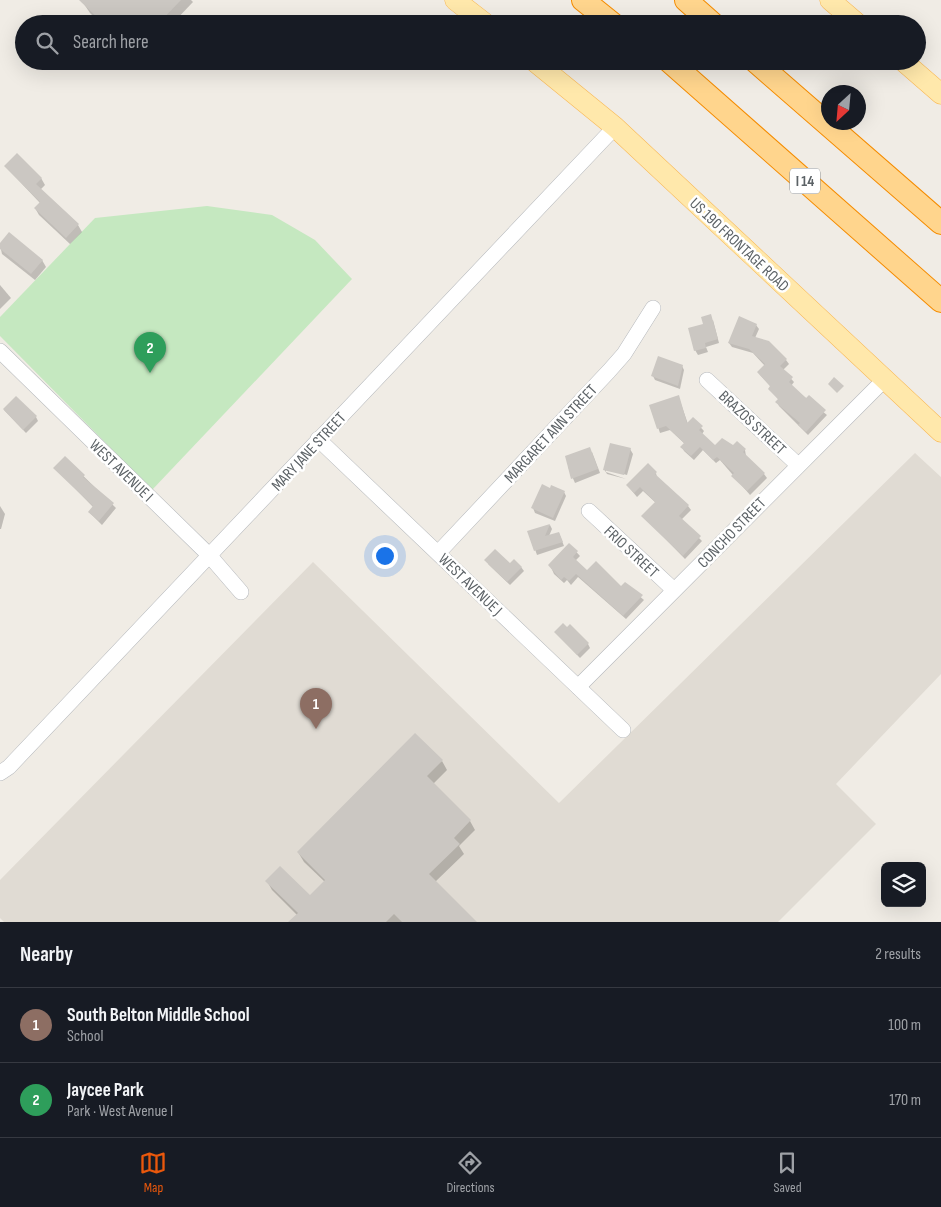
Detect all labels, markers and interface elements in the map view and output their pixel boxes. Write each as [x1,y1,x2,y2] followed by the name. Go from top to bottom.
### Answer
[15,15,926,70] search box
[33,29,61,57] icon: search
[73,31,149,54] text: Search here
[821,85,866,130] north arrow
[790,168,820,194] road number: I 14
[685,194,793,296] street label: US 190 FRONTAGE ROAD
[134,332,166,373] pin: 2
[501,381,602,487] street label: MARGARET ANN STREET
[714,387,790,459] street label: BRAZOS STREET
[268,408,351,495] street label: MARY JANE STREET
[85,436,157,506] street label: WEST AVENUE I
[694,494,771,572] street label: CONCHO STREET
[600,522,663,582] street label: FRIO STREET
[372,543,398,569] your location
[434,550,506,620] street label: WEST AVENUE J
[300,688,332,729] pin: 1
[881,862,926,907] map controls
[881,862,926,907] button: layers
[20,942,73,967] text: Nearby
[875,945,921,964] text: 2 results
[67,1004,250,1027] text: South Belton Middle School
[33,1016,39,1035] text: 1
[888,1016,921,1035] text: 100 m
[67,1027,103,1046] text: School
[67,1079,144,1102] text: Jaycee Park
[32,1091,40,1110] text: 2
[889,1091,921,1110] text: 170 m
[67,1102,173,1121] text: Park · West Avenue I
[139,1149,167,1196] tab: Map
[446,1149,495,1196] tab: Directions
[773,1149,802,1196] tab: Saved

